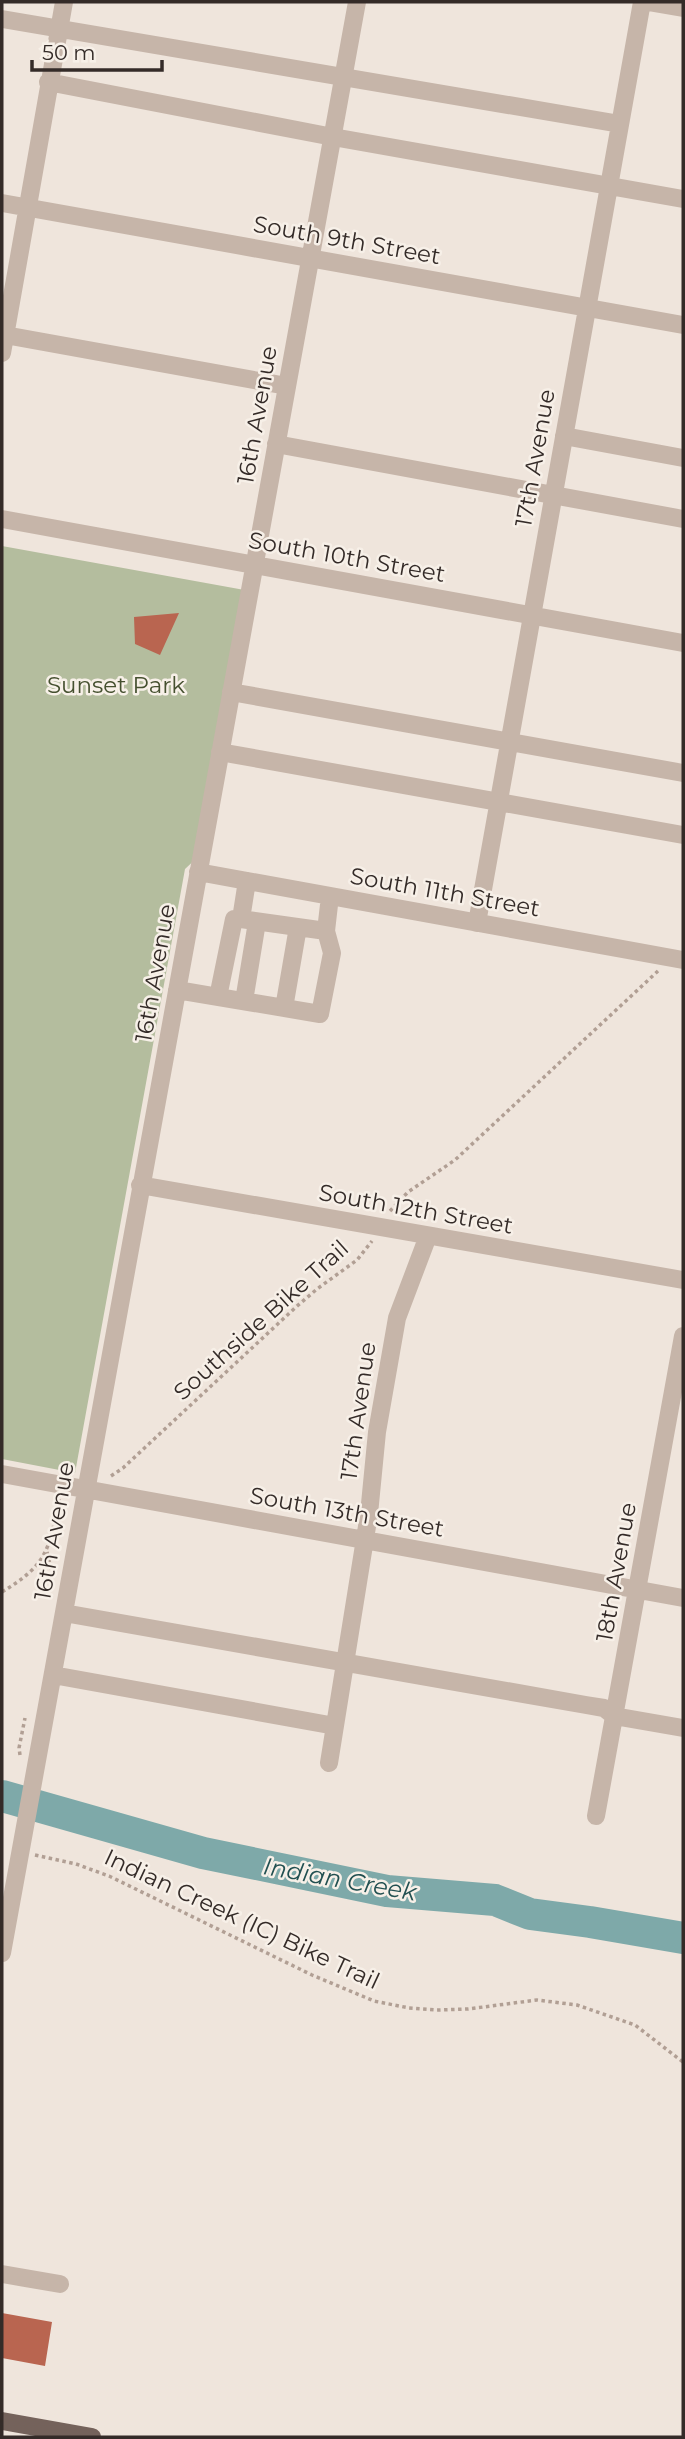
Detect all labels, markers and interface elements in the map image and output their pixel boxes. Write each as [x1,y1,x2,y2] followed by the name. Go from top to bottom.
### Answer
[32,28,161,72] scale bar
[42,40,96,65] text: 50 m
[251,210,443,270] street label: South 9th Street
[231,344,283,486] street label: 16th Avenue
[509,387,561,529] street label: 17th Avenue
[247,526,447,588] street label: South 10th Street
[47,671,185,699] park label: Sunset Park
[348,862,542,922] street label: South 11th Street
[129,902,181,1044] street label: 16th Avenue
[317,1178,515,1240] street label: South 12th Street
[168,1234,354,1406] street label: Southside Bike Trail
[334,1340,382,1482] street label: 17th Avenue
[28,1460,80,1602] street label: 16th Avenue
[248,1481,446,1543] street label: South 13th Street
[590,1500,642,1644] street label: 18th Avenue
[100,1843,384,1995] street label: Indian Creek (IC) Bike Trail
[261,1851,420,1907] water label: Indian Creek

